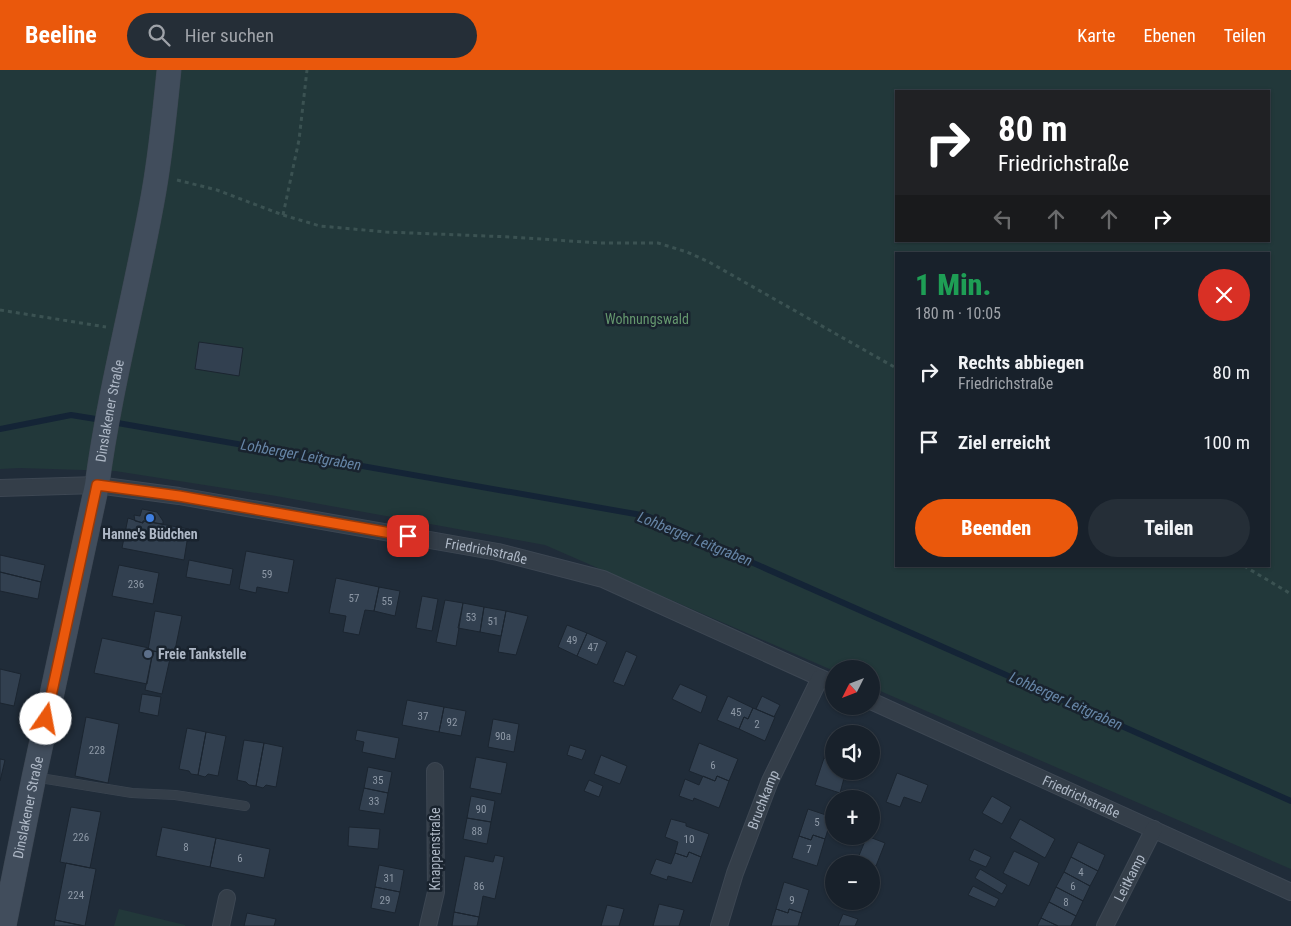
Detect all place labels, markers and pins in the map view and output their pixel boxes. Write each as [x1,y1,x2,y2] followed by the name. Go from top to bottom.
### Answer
[144,512,156,524] marker: Hanne's Büdchen
[387,515,429,557] pin
[102,526,198,542] place label: Hanne's Büdchen
[158,646,247,662] place label: Freie Tankstelle
[142,648,154,660] marker: Freie Tankstelle

